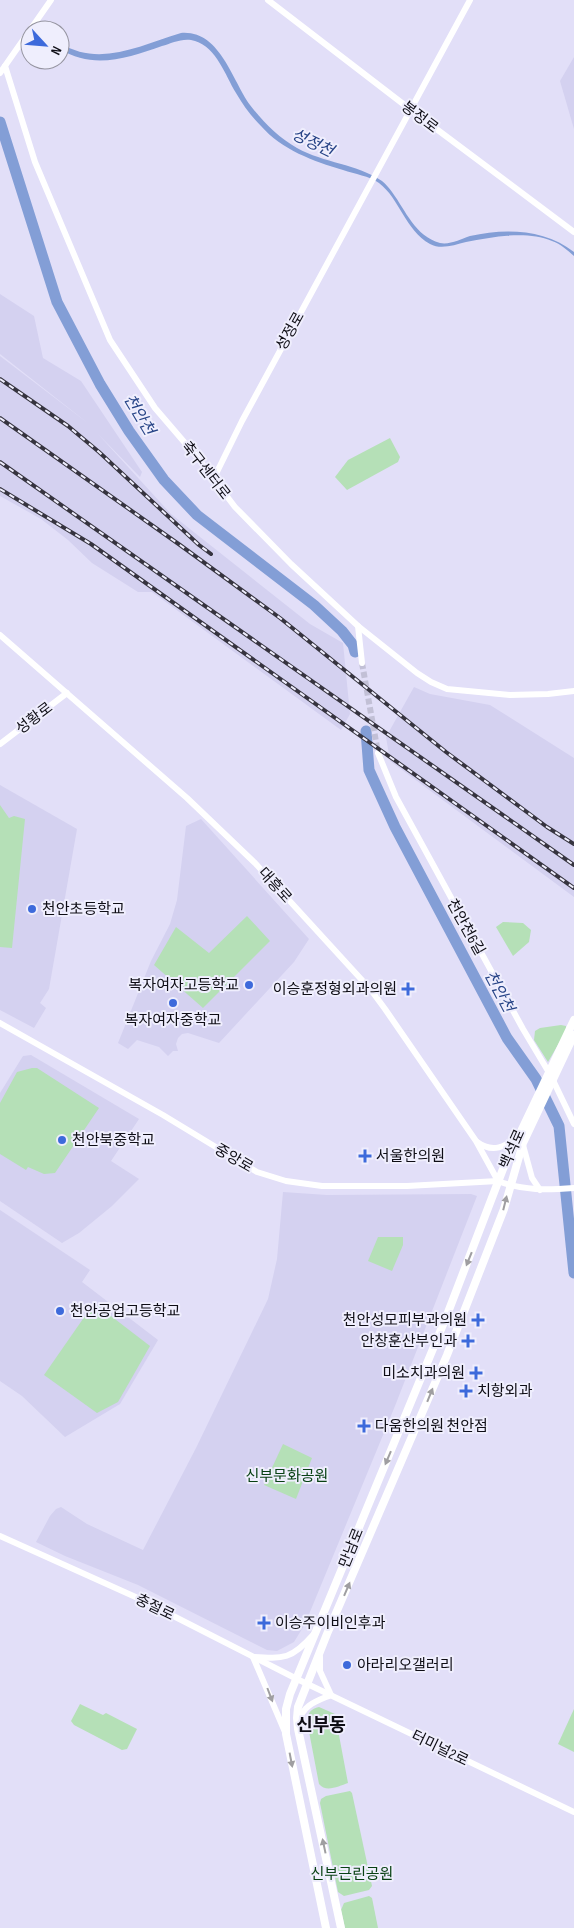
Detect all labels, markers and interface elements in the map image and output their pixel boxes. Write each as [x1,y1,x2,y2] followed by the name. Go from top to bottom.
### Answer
[20,20,70,70] north arrow
[47,43,66,58] text: N
[397,97,442,137] street label: 봉정로
[288,125,338,163] water label: 성정천
[272,309,309,354] street label: 성정로
[119,391,159,441] water label: 천안천
[177,437,234,503] street label: 축구센터로
[12,698,57,738] street label: 성황로
[254,864,296,907] street label: 대흥로
[442,896,489,959] street label: 천안천6길
[42,900,125,919] place label: 천안초등학교
[26,903,38,915] marker: 천안초등학교
[480,968,518,1018] water label: 천안천
[129,976,239,995] place label: 복자여자고등학교
[243,979,255,991] marker: 복자여자고등학교
[273,980,397,999] place label: 이승훈정형외과의원
[401,982,415,996] marker: 이승훈정형외과의원
[167,997,179,1009] marker: 복자여자중학교
[125,1011,221,1030] place label: 복자여자중학교
[495,1126,530,1172] street label: 백석로
[72,1131,155,1150] place label: 천안북중학교
[56,1134,68,1146] marker: 천안북중학교
[211,1140,256,1177] street label: 중앙로
[376,1147,445,1166] place label: 서울한의원
[358,1149,372,1163] marker: 서울한의원
[502,1195,510,1210] one-way arrow
[465,1252,473,1267] one-way arrow
[70,1302,180,1321] place label: 천안공업고등학교
[54,1305,66,1317] marker: 천안공업고등학교
[343,1311,467,1330] place label: 천안성모피부과의원
[471,1313,485,1327] marker: 천안성모피부과의원
[360,1332,457,1351] place label: 안창훈산부인과
[461,1334,475,1348] marker: 안창훈산부인과
[382,1364,465,1383] place label: 미소치과의원
[469,1366,483,1380] marker: 미소치과의원
[477,1382,532,1401] place label: 치항외과
[459,1384,473,1398] marker: 치항외과
[426,1387,434,1402] one-way arrow
[375,1417,488,1436] place label: 다움한의원 천안점
[357,1419,371,1433] marker: 다움한의원 천안점
[384,1451,392,1466] one-way arrow
[246,1467,328,1486] park label: 신부문화공원
[335,1525,368,1571] street label: 만남로
[343,1582,351,1596] one-way arrow
[132,1590,178,1625] street label: 충절로
[275,1614,386,1633] place label: 이승주이비인후과
[257,1616,271,1630] marker: 이승주이비인후과
[357,1656,454,1675] place label: 아라리오갤러리
[341,1659,353,1671] marker: 아라리오갤러리
[266,1688,274,1703] one-way arrow
[296,1715,346,1736] district label: 신부동
[408,1726,472,1770] street label: 터미널2로
[287,1753,295,1768] one-way arrow
[320,1838,328,1854] one-way arrow
[311,1865,393,1884] park label: 신부근린공원

